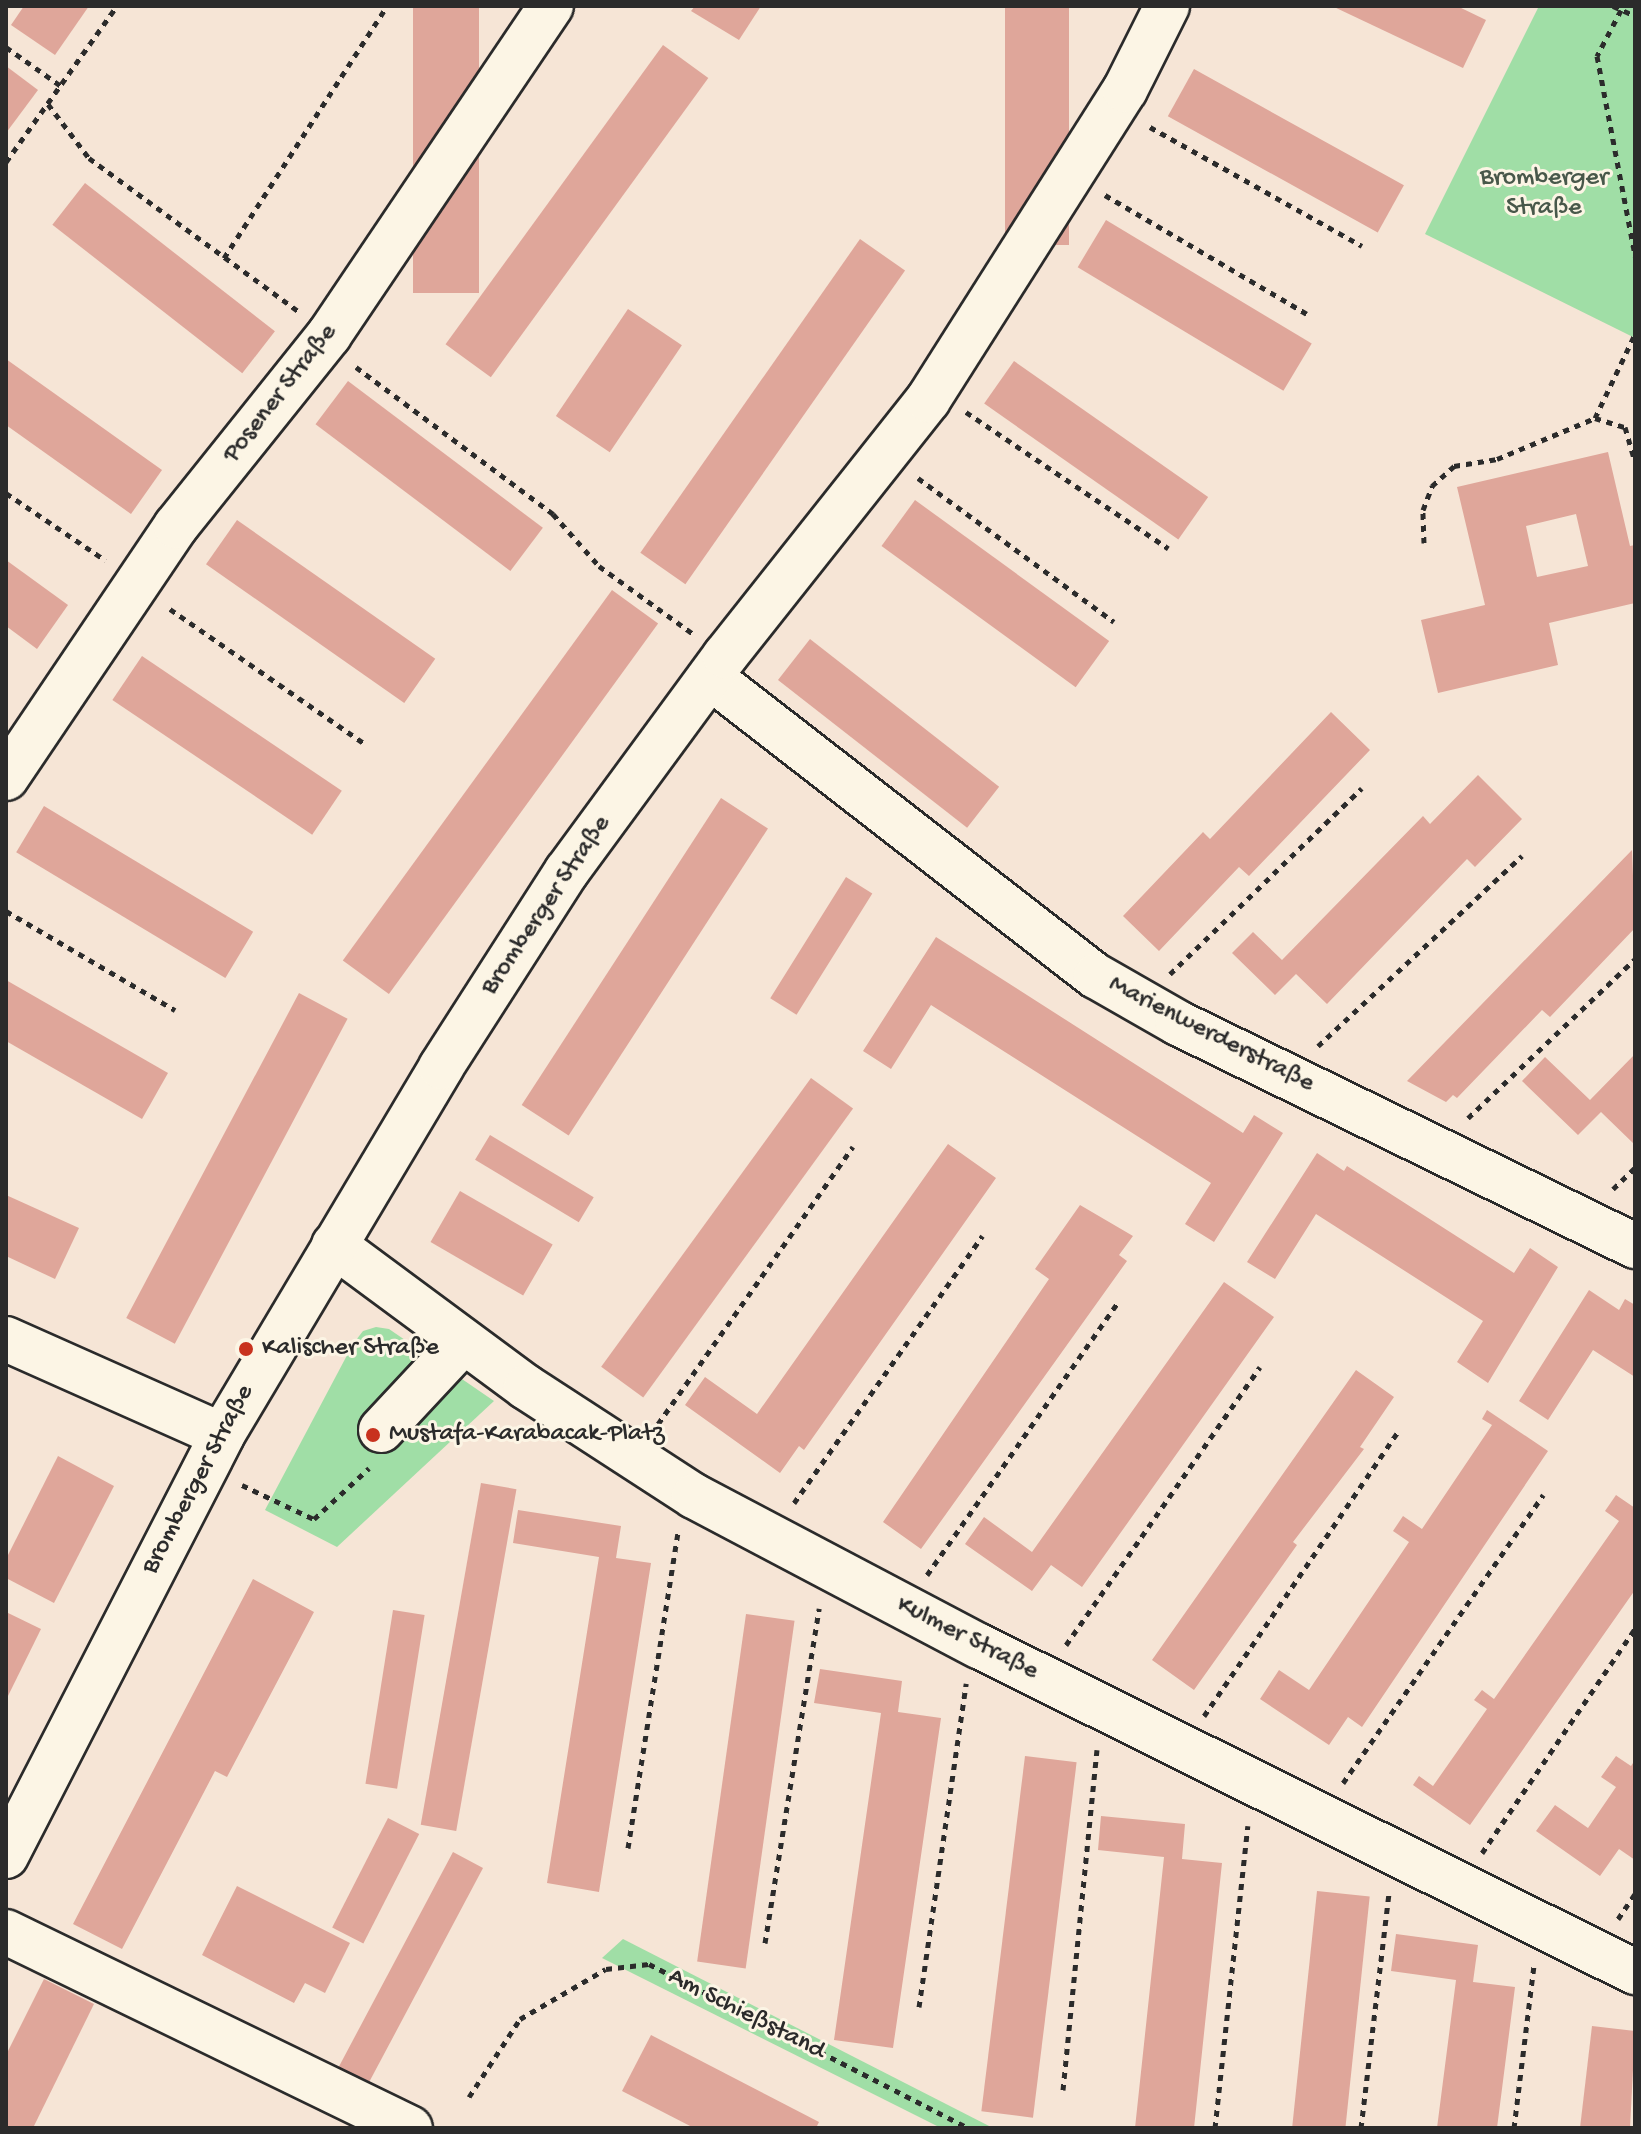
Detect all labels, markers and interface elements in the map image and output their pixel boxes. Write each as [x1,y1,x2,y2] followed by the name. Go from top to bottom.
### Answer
[1480,163,1608,224] park label: Bromberger Straße
[217,318,345,470] street label: Posener Straße
[475,810,619,1002] street label: Bromberger Straße
[1103,970,1319,1100] street label: Marienwerderstraße
[262,1333,439,1365] place label: Kalischer Straße
[237,1340,255,1358] marker: Kalischer Straße
[136,1380,262,1580] street label: Bromberger Straße
[389,1419,665,1451] place label: Mustafa-Karabacak-Platz
[364,1426,382,1444] marker: Mustafa-Karabacak-Platz
[891,1590,1043,1688] street label: Kulmer Straße
[662,1962,830,2068] street label: Am Schießstand

